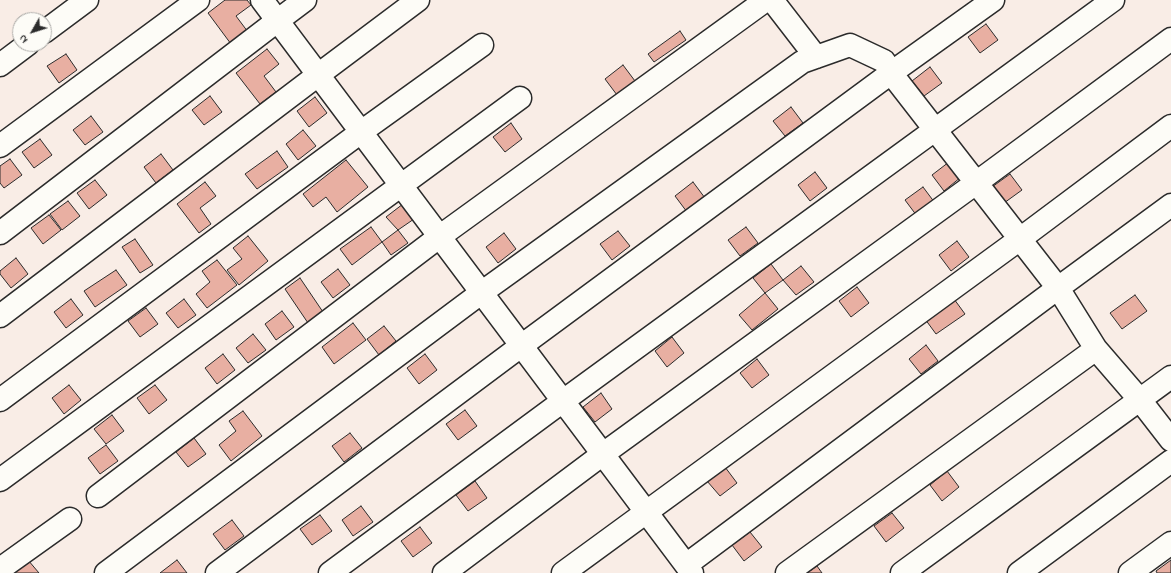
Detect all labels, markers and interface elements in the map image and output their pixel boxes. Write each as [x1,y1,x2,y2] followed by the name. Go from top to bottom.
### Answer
[12,12,52,52] north arrow
[15,31,32,47] text: N

